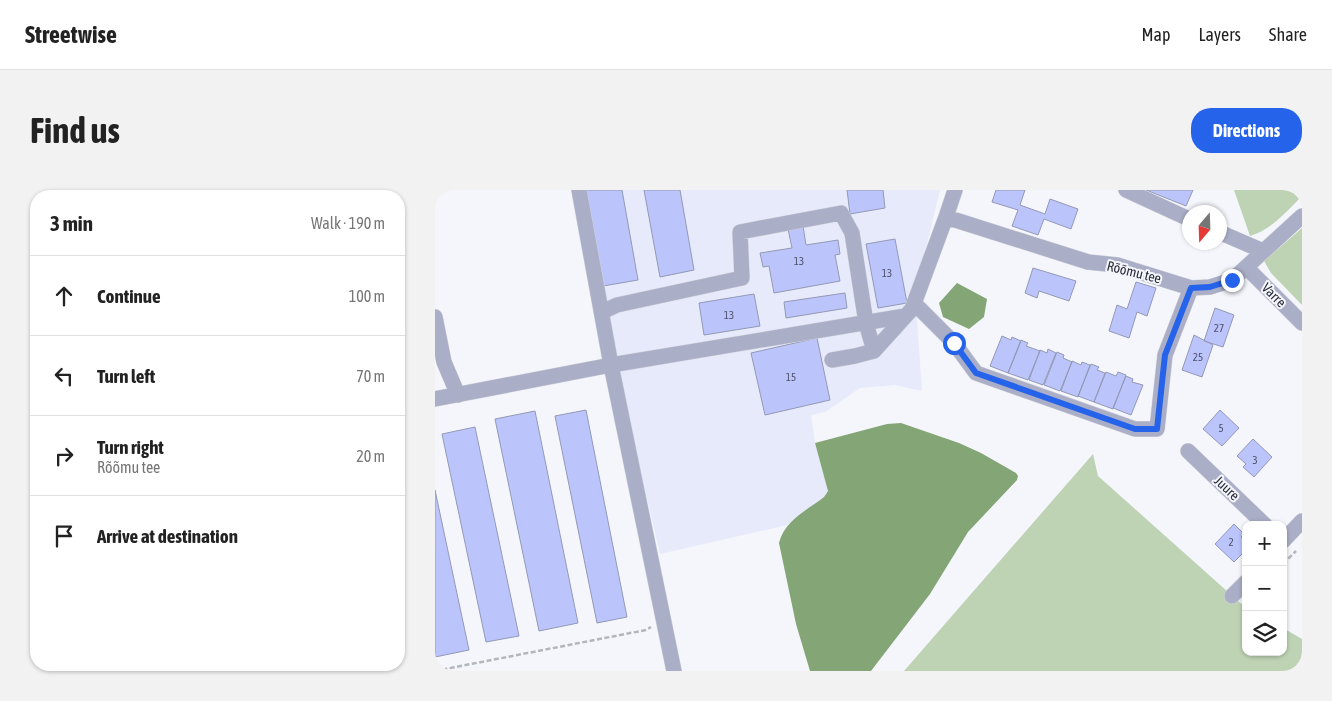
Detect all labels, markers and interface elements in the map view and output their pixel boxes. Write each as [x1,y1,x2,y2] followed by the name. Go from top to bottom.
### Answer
[25,21,117,48] text: Streetwise
[1141,24,1170,45] text: Map
[1198,24,1241,45] text: Layers
[1269,24,1307,45] text: Share
[1191,108,1302,153] button: Directions
[30,110,120,150] text: Find us
[1182,205,1227,250] north arrow
[50,211,93,235] text: 3 min
[311,214,385,232] text: Walk · 190 m
[794,255,804,267] house number: 13
[1105,258,1163,286] street label: Rõõmu tee
[882,267,892,279] house number: 13
[1221,269,1244,292] route end
[1259,280,1289,310] street label: Varre
[50,282,78,310] icon: ahead
[97,285,161,307] text: Continue
[349,287,385,305] text: 100 m
[724,309,734,321] house number: 13
[1214,322,1224,334] house number: 27
[943,332,966,355] route start
[1193,351,1203,363] house number: 25
[50,362,78,390] icon: left
[97,365,155,387] text: Turn left
[356,367,385,385] text: 70 m
[786,371,796,383] house number: 15
[1218,422,1224,434] house number: 5
[97,436,164,458] text: Turn right
[50,442,78,470] icon: right
[356,447,385,465] text: 20 m
[1252,454,1258,466] house number: 3
[97,458,160,476] text: Rõõmu tee
[1211,472,1243,504] street label: Juure
[1242,521,1287,656] map controls
[1242,521,1287,566] button: +
[50,522,78,550] icon: arrive
[97,525,238,547] text: Arrive at destination
[1228,536,1234,548] house number: 2
[1242,566,1287,611] button: −
[1242,611,1287,656] button: layers

